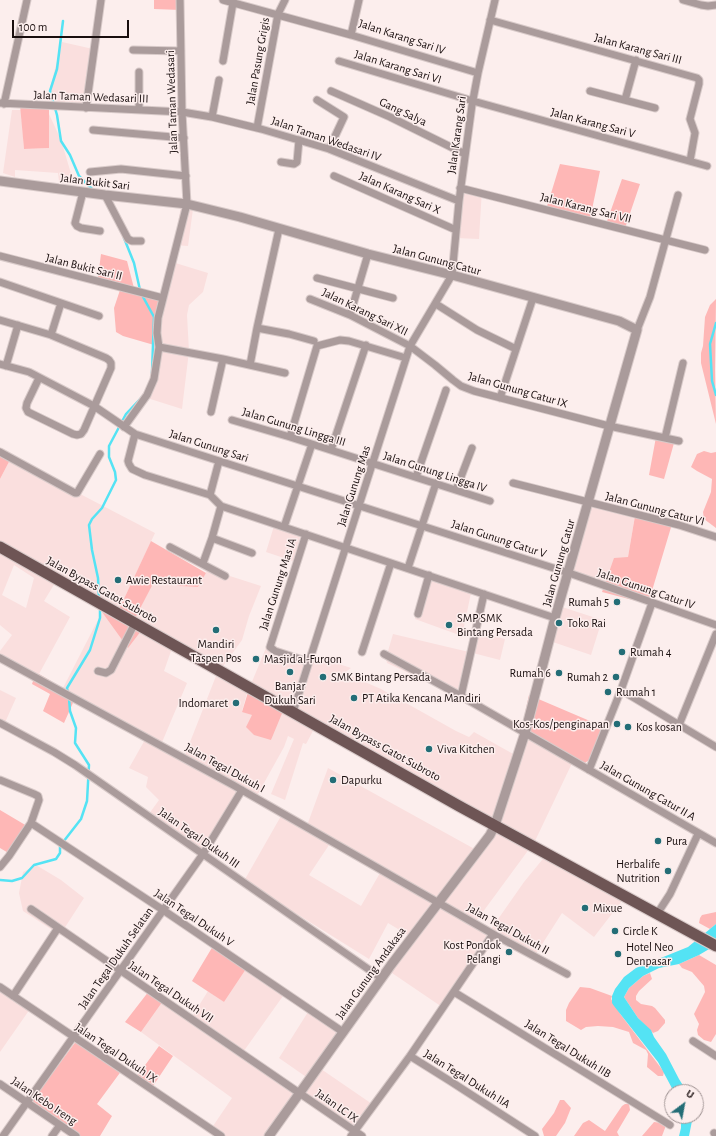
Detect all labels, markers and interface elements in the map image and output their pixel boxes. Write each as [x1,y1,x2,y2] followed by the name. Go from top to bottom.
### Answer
[14,12,131,38] scale bar
[243,16,273,106] street label: Jalan Pasung Grigis
[357,16,447,58] street label: Jalan Karang Sari IV
[19,21,47,33] text: 100 m
[593,30,683,68] street label: Jalan Karang Sari III
[353,47,443,87] street label: Jalan Karang Sari VI
[163,50,181,154] street label: Jalan Taman Wedasari
[33,88,149,106] street label: Jalan Taman Wedasari III
[377,95,429,129] street label: Gang Salya
[444,95,470,175] street label: Jalan Karang Sari
[549,105,637,141] street label: Jalan Karang Sari V
[269,113,383,165] street label: Jalan Taman Wedasari IV
[357,169,443,217] street label: Jalan Karang Sari X
[59,171,131,193] street label: Jalan Bukit Sari
[539,190,633,226] street label: Jalan Karang Sari VII
[392,241,482,279] street label: Jalan Gunung Catur
[44,251,124,283] street label: Jalan Bukit Sari II
[320,285,410,339] street label: Jalan Karang Sari XII
[467,369,569,411] street label: Jalan Gunung Catur IX
[240,404,348,450] street label: Jalan Gunung Lingga III
[168,426,250,466] street label: Jalan Gunung Sari
[334,444,374,528] street label: Jalan Gunung Mas
[382,449,488,495] street label: Jalan Gunung Lingga IV
[604,489,706,529] street label: Jalan Gunung Catur VI
[450,517,548,561] street label: Jalan Gunung Catur V
[540,518,578,608] street label: Jalan Gunung Catur
[256,536,300,632] street label: Jalan Gunung Mas IA
[44,553,160,627] street label: Jalan Bypass Gatot Subroto
[595,566,697,612] street label: Jalan Gunung Catur IV
[126,573,202,587] place label: Awie Restaurant
[113,575,123,585] marker: Awie Restaurant
[568,595,609,609] place label: Rumah 5
[612,597,622,607] marker: Rumah 5
[457,611,533,639] place label: SMP SMK Bintang Persada
[567,616,606,630] place label: Toko Rai
[554,618,564,628] marker: Toko Rai
[444,620,454,630] marker: SMP SMK Bintang Persada
[211,625,221,635] marker: Mandiri Taspen Pos
[191,637,241,665] place label: Mandiri Taspen Pos
[630,645,672,659] place label: Rumah 4
[617,647,627,657] marker: Rumah 4
[264,652,342,666] place label: Masjid al-Furqon
[251,654,261,664] marker: Masjid al-Furqon
[510,666,551,680] place label: Rumah 6
[285,667,295,677] marker: Banjar Dukuh Sari
[554,668,564,678] marker: Rumah 6
[331,670,430,684] place label: SMK Bintang Persada
[567,670,608,684] place label: Rumah 2
[318,672,328,682] marker: SMK Bintang Persada
[611,672,621,682] marker: Rumah 2
[264,679,316,707] place label: Banjar Dukuh Sari
[616,685,656,699] place label: Rumah 1
[603,687,613,697] marker: Rumah 1
[362,691,481,705] place label: PT Atika Kencana Mandiri
[349,693,359,703] marker: PT Atika Kencana Mandiri
[178,696,228,710] place label: Indomaret
[231,698,241,708] marker: Indomaret
[327,711,443,785] street label: Jalan Bypass Gatot Subroto
[513,717,609,731] place label: Kos-Kos/penginapan
[612,719,622,729] marker: Kos-Kos/penginapan
[636,720,682,734] place label: Kos kosan
[623,722,633,732] marker: Kos kosan
[183,740,267,796] street label: Jalan Tegal Dukuh I
[437,742,495,756] place label: Viva Kitchen
[424,744,434,754] marker: Viva Kitchen
[598,758,698,824] street label: Jalan Gunung Catur II A
[341,773,382,787] place label: Dapurku
[328,775,338,785] marker: Dapurku
[156,805,242,871] street label: Jalan Tegal Dukuh III
[666,834,687,848] place label: Pura
[653,836,663,846] marker: Pura
[616,857,660,885] place label: Herbalife Nutrition
[663,866,673,876] marker: Herbalife Nutrition
[152,886,236,950] street label: Jalan Tegal Dukuh V
[464,900,552,958] street label: Jalan Tegal Dukuh II
[593,901,622,915] place label: Mixue
[580,903,590,913] marker: Mixue
[75,904,157,1012] street label: Jalan Tegal Dukuh Selatan
[333,924,409,1022] street label: Jalan Gunung Andakasa
[623,924,658,938] place label: Circle K
[610,926,620,936] marker: Circle K
[443,938,501,966] place label: Kost Pondok Pelangi
[626,940,673,968] place label: Hotel Neo Denpasar
[504,947,514,957] marker: Kost Pondok Pelangi
[613,949,623,959] marker: Hotel Neo Denpasar
[126,958,216,1026] street label: Jalan Tegal Dukuh VII
[522,1017,614,1081] street label: Jalan Tegal Dukuh IIB
[72,1020,160,1086] street label: Jalan Tegal Dukuh IX
[421,1047,513,1111] street label: Jalan Tegal Dukuh IIA
[8,1074,80,1128] street label: Jalan Kebo Ireng
[664,1084,704,1124] north arrow
[313,1086,361,1126] street label: Jalan LC IX
[684,1088,696,1101] text: U

